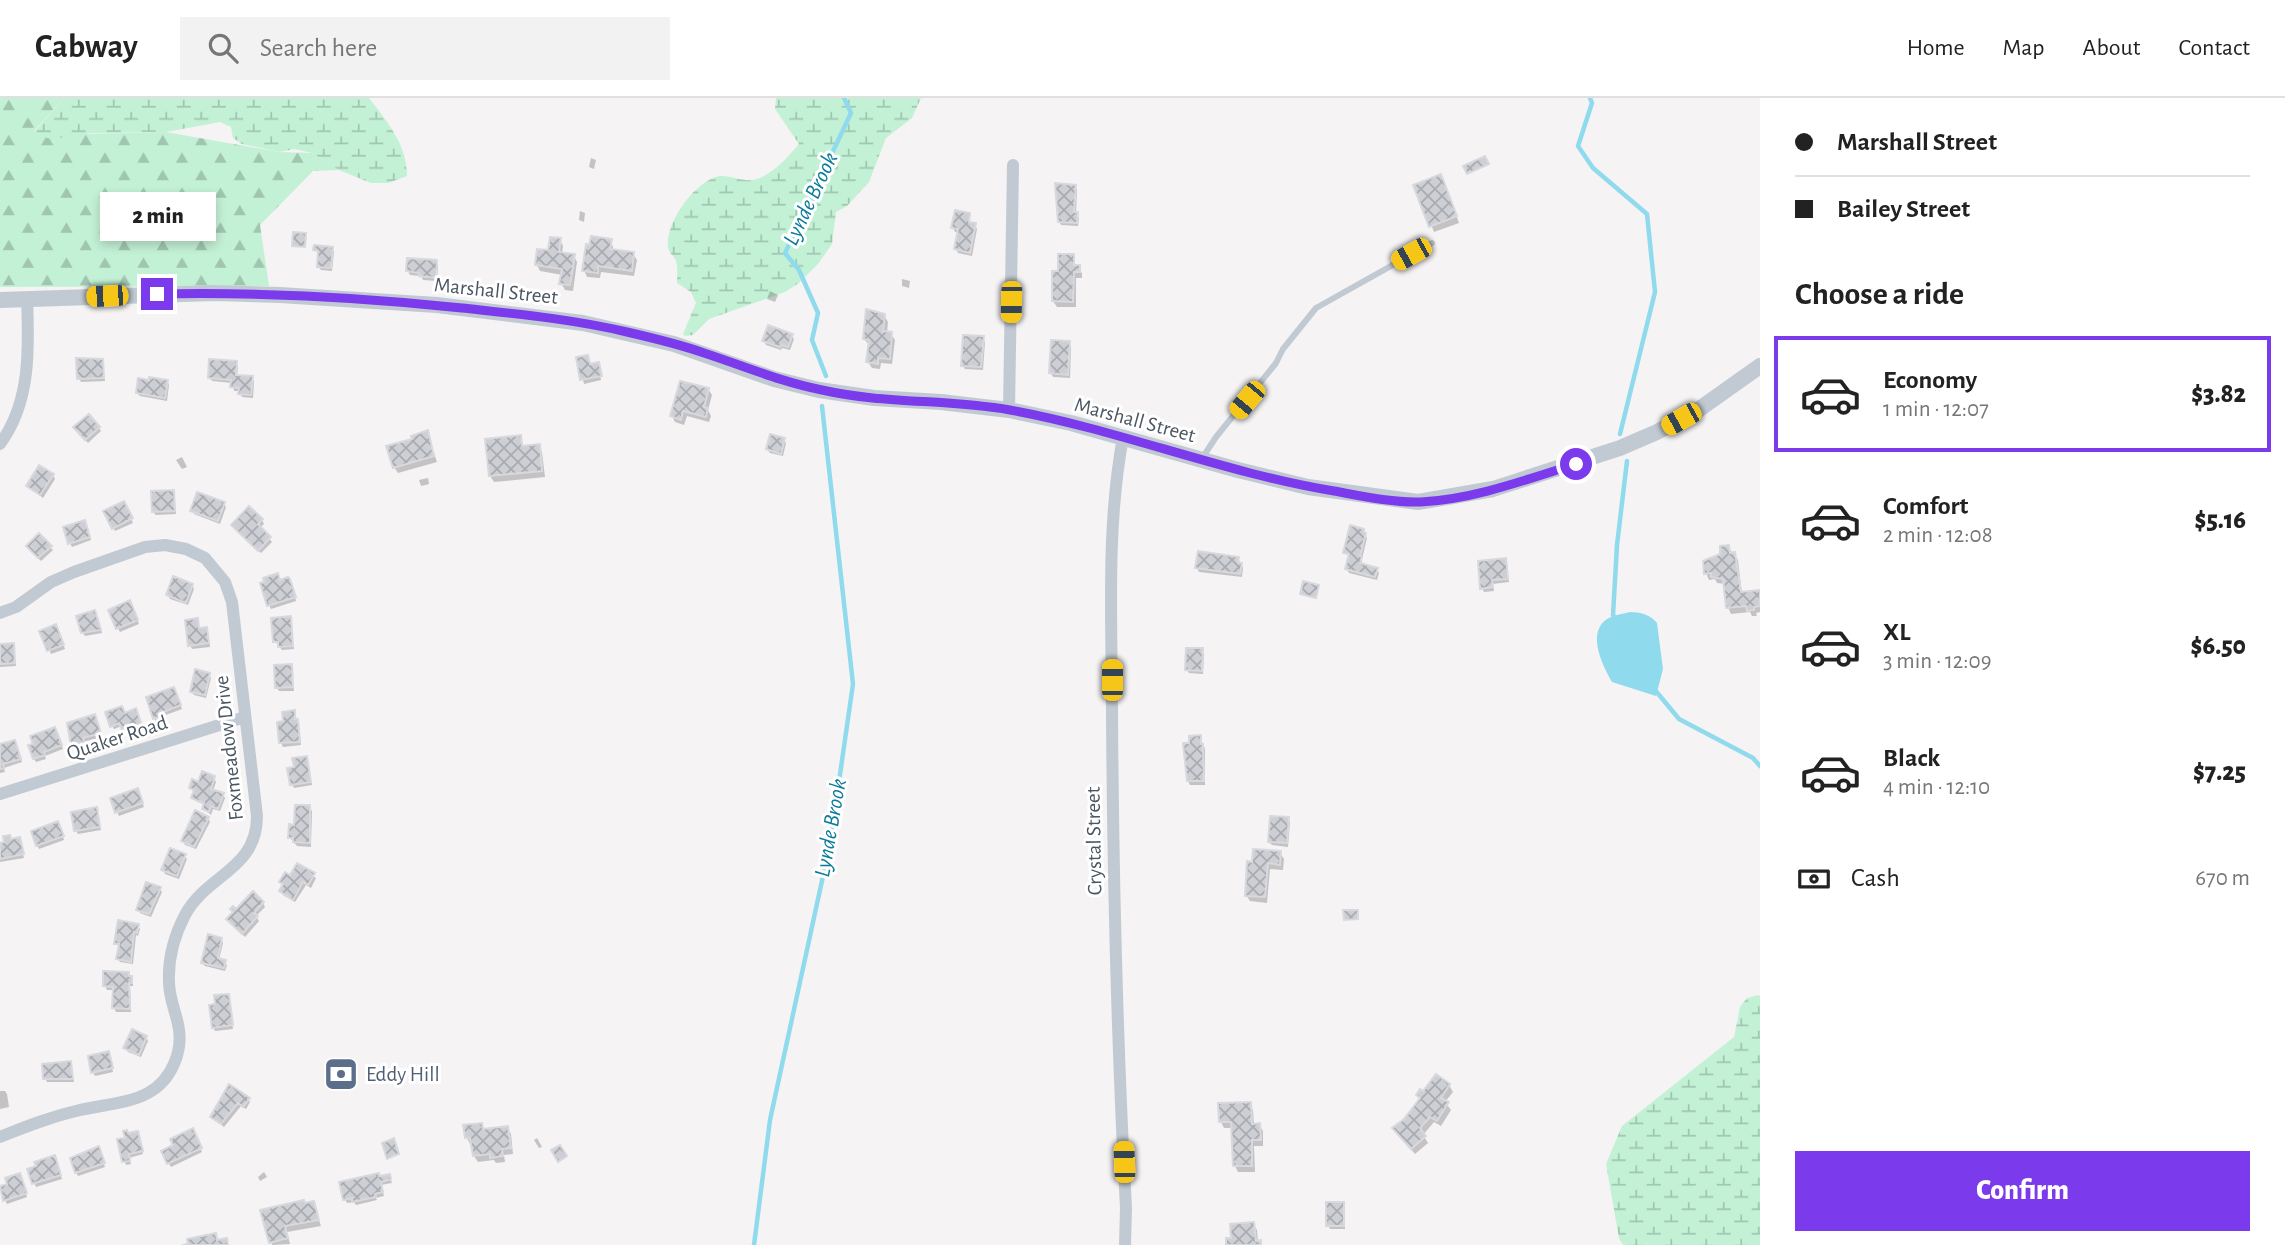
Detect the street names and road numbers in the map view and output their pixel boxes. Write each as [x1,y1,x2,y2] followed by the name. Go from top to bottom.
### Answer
[433,274,559,308] street label: Marshall Street
[1072,394,1198,446] street label: Marshall Street
[211,674,247,822] street label: Foxmeadow Drive
[64,712,170,764] street label: Quaker Road
[1083,786,1105,896] street label: Crystal Street

